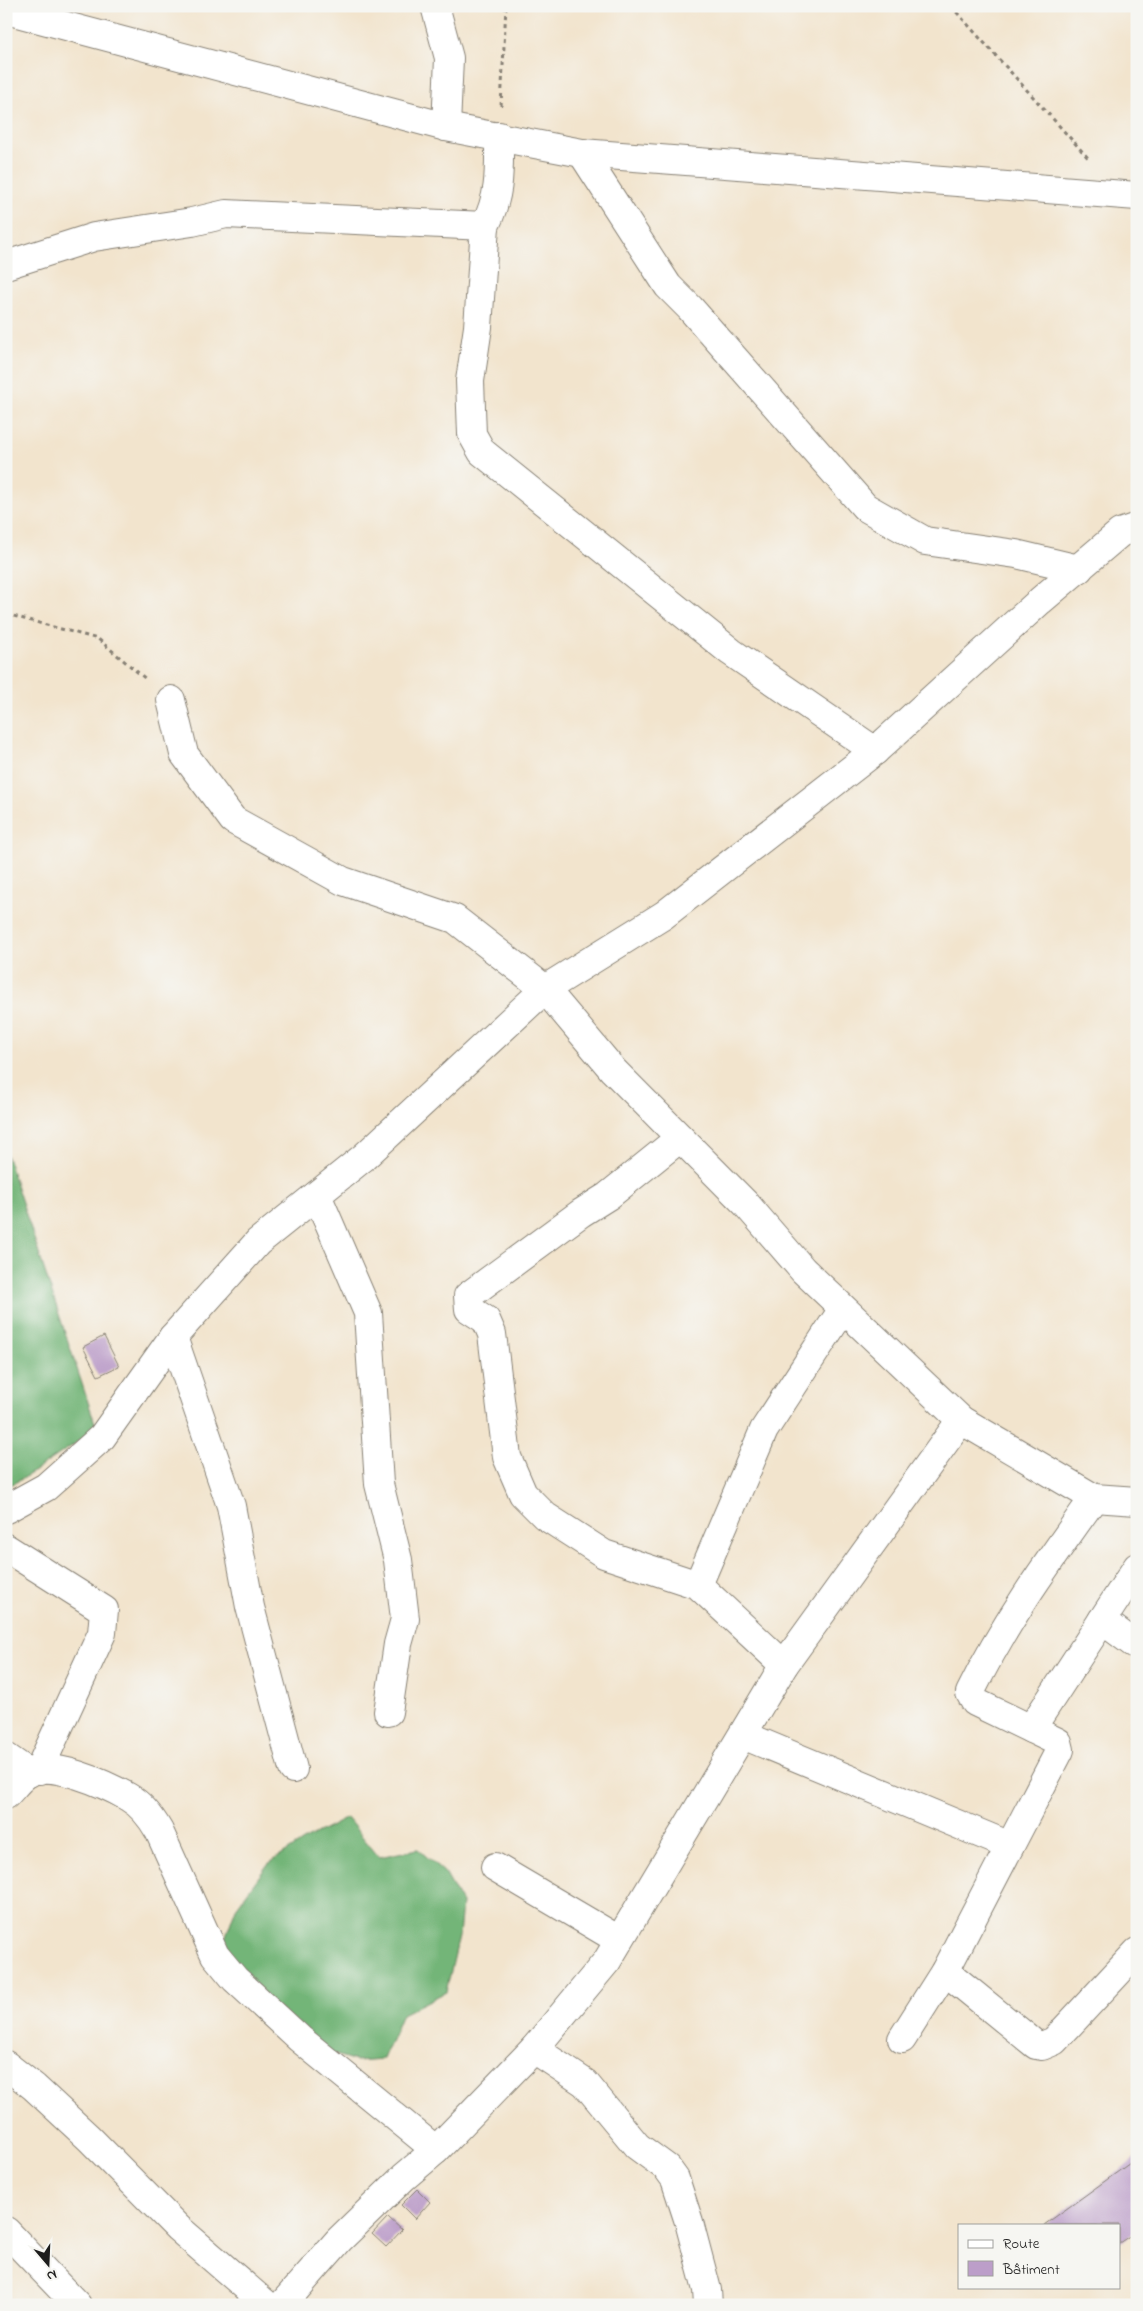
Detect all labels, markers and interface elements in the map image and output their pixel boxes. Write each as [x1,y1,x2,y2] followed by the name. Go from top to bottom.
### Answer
[958,2224,1120,2288] legend
[1003,2233,1040,2255] text: Route
[22,2238,72,2288] north arrow
[1002,2259,1060,2281] text: Bâtiment
[44,2263,60,2286] text: N

